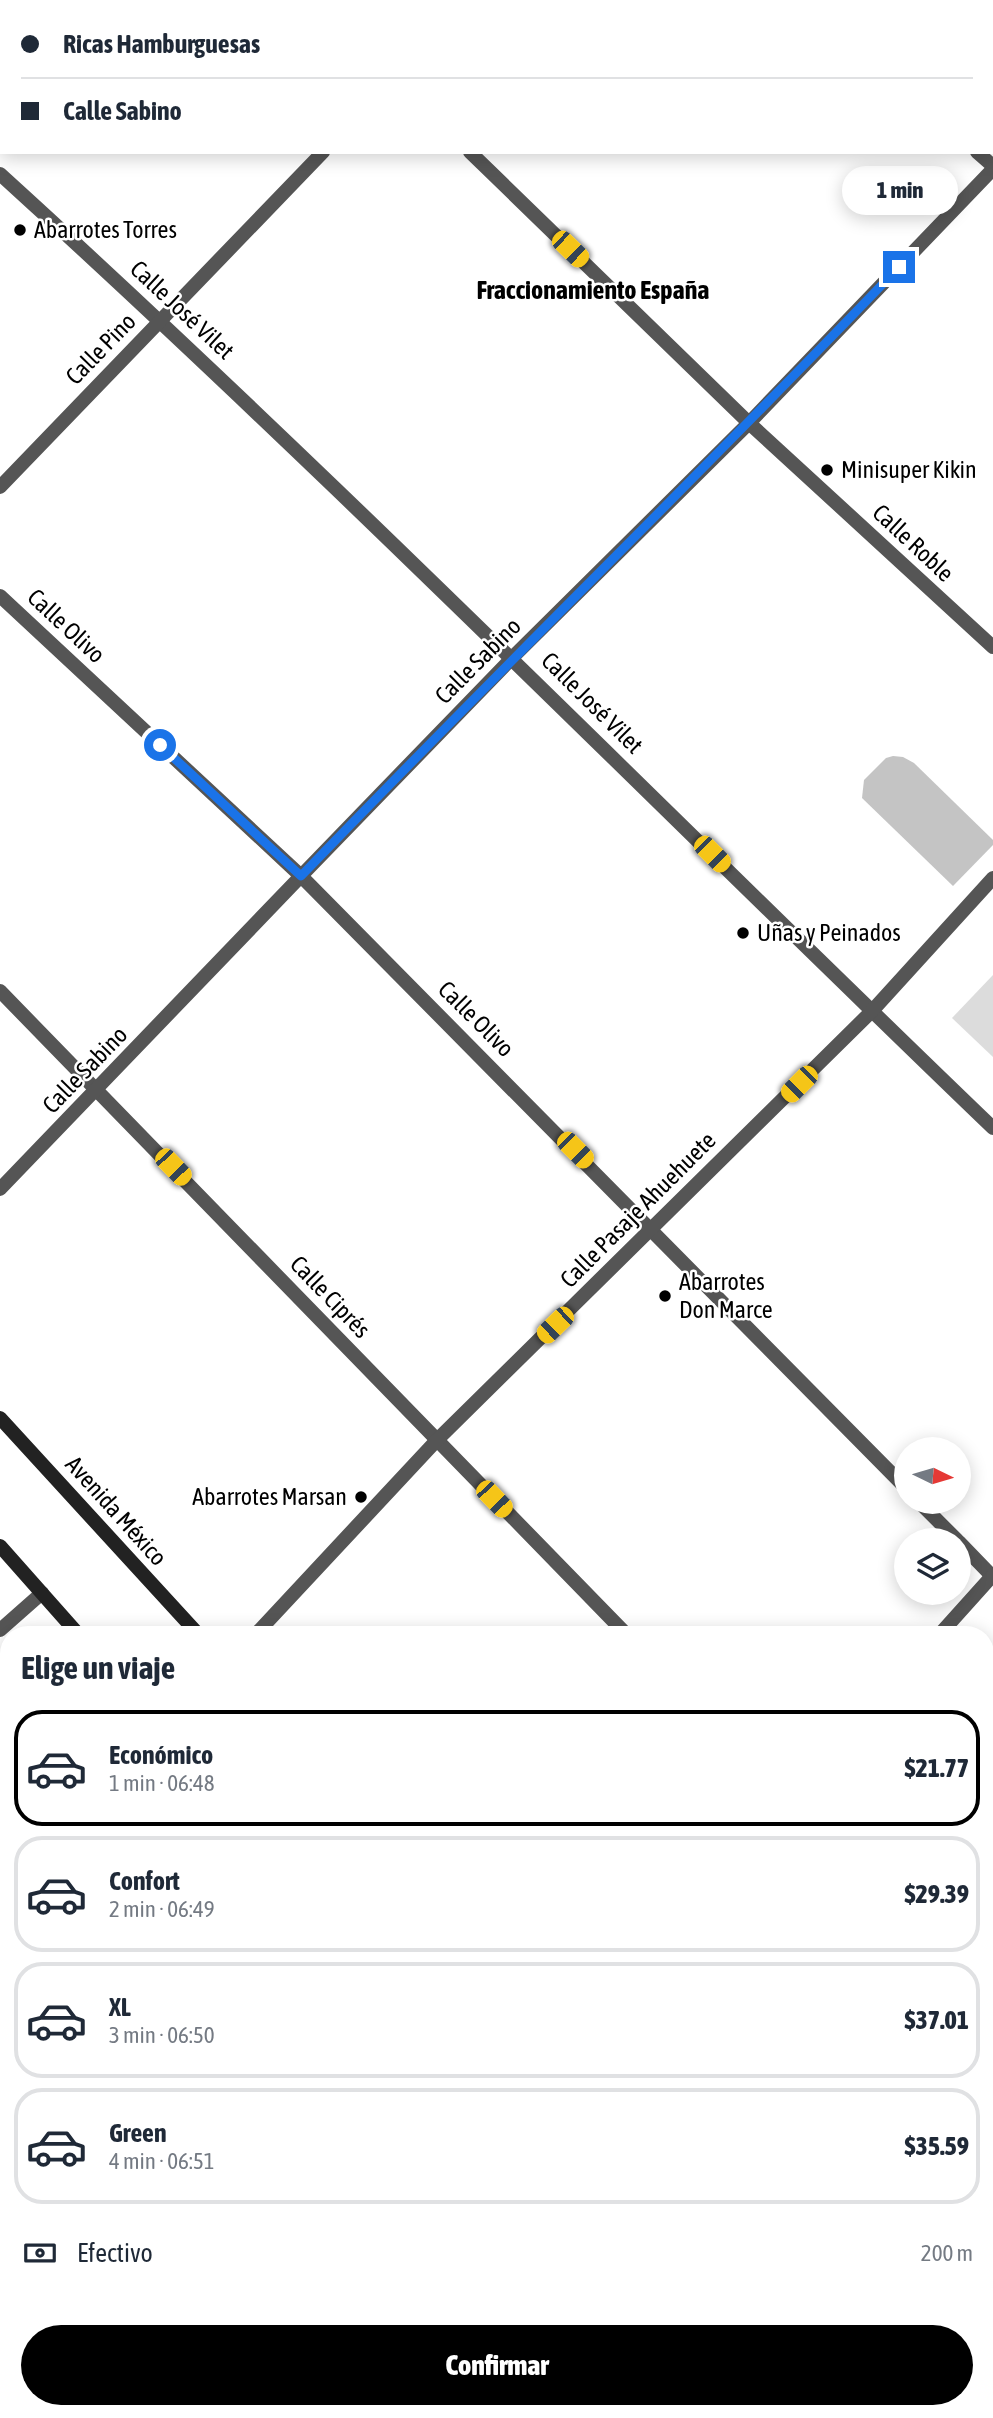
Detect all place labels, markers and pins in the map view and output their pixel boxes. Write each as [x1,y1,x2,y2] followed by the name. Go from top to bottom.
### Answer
[34,216,177,243] place label: Abarrotes Torres
[12,222,28,238] marker: Abarrotes Torres
[841,456,977,483] place label: Minisuper Kikin
[819,462,835,478] marker: Minisuper Kikin
[757,919,901,946] place label: Uñas y Peinados
[735,925,751,941] marker: Uñas y Peinados
[679,1268,773,1323] place label: Abarrotes Don Marce
[657,1288,673,1304] marker: Abarrotes Don Marce
[192,1483,347,1510] place label: Abarrotes Marsan
[353,1489,369,1505] marker: Abarrotes Marsan

